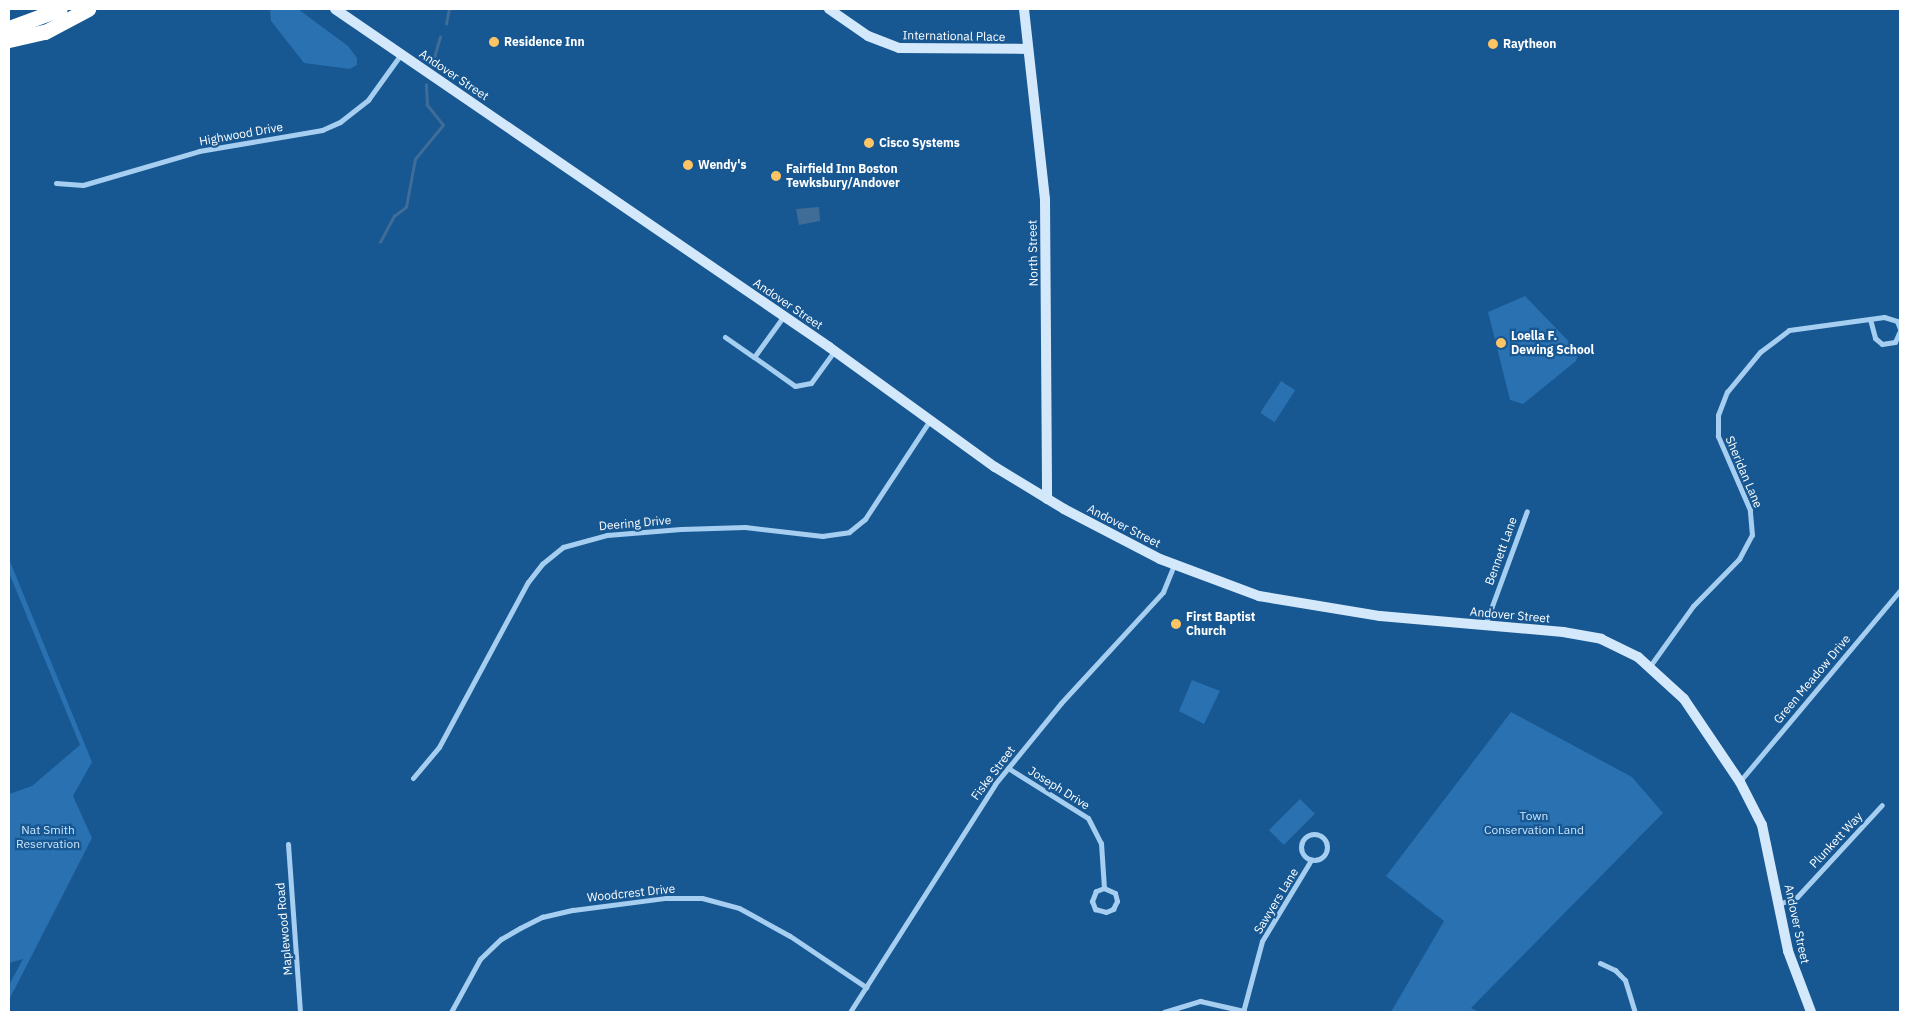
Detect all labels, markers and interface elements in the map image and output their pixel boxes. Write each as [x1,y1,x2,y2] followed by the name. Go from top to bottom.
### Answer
[903,28,1005,44] street label: International Place
[504,35,585,49] place label: Residence Inn
[488,36,500,48] marker: Residence Inn
[1503,37,1557,51] place label: Raytheon
[1487,38,1499,50] marker: Raytheon
[417,46,491,104] street label: Andover Street
[198,120,284,148] street label: Highwood Drive
[879,136,960,150] place label: Cisco Systems
[863,137,875,149] marker: Cisco Systems
[698,158,746,172] place label: Wendy's
[682,159,694,171] marker: Wendy's
[786,162,900,190] place label: Fairfield Inn Boston Tewksbury/Andover
[770,170,782,182] marker: Fairfield Inn Boston Tewksbury/Andover
[1025,220,1041,286] street label: North Street
[751,275,825,333] street label: Andover Street
[1511,329,1594,357] place label: Loella F. Dewing School
[1495,337,1507,349] marker: Loella F. Dewing School
[1722,434,1766,510] street label: Sheridan Lane
[1085,501,1163,551] street label: Andover Street
[598,513,672,533] street label: Deering Drive
[1482,515,1520,587] street label: Bennett Lane
[1469,604,1551,626] street label: Andover Street
[1186,610,1255,638] place label: First Baptist Church
[1170,618,1182,630] marker: First Baptist Church
[1771,632,1853,726] street label: Green Meadow Drive
[968,743,1018,803] street label: Fiske Street
[1026,763,1092,813] street label: Joseph Drive
[1484,809,1584,837] park label: Town Conservation Land
[1807,809,1865,871] street label: Plunkett Way
[16,823,80,851] park label: Nat Smith Reservation
[1251,866,1301,936] street label: Sawyers Lane
[586,881,676,905] street label: Woodcrest Drive
[273,882,295,976] street label: Maplewood Road
[1782,883,1812,965] street label: Andover Street

